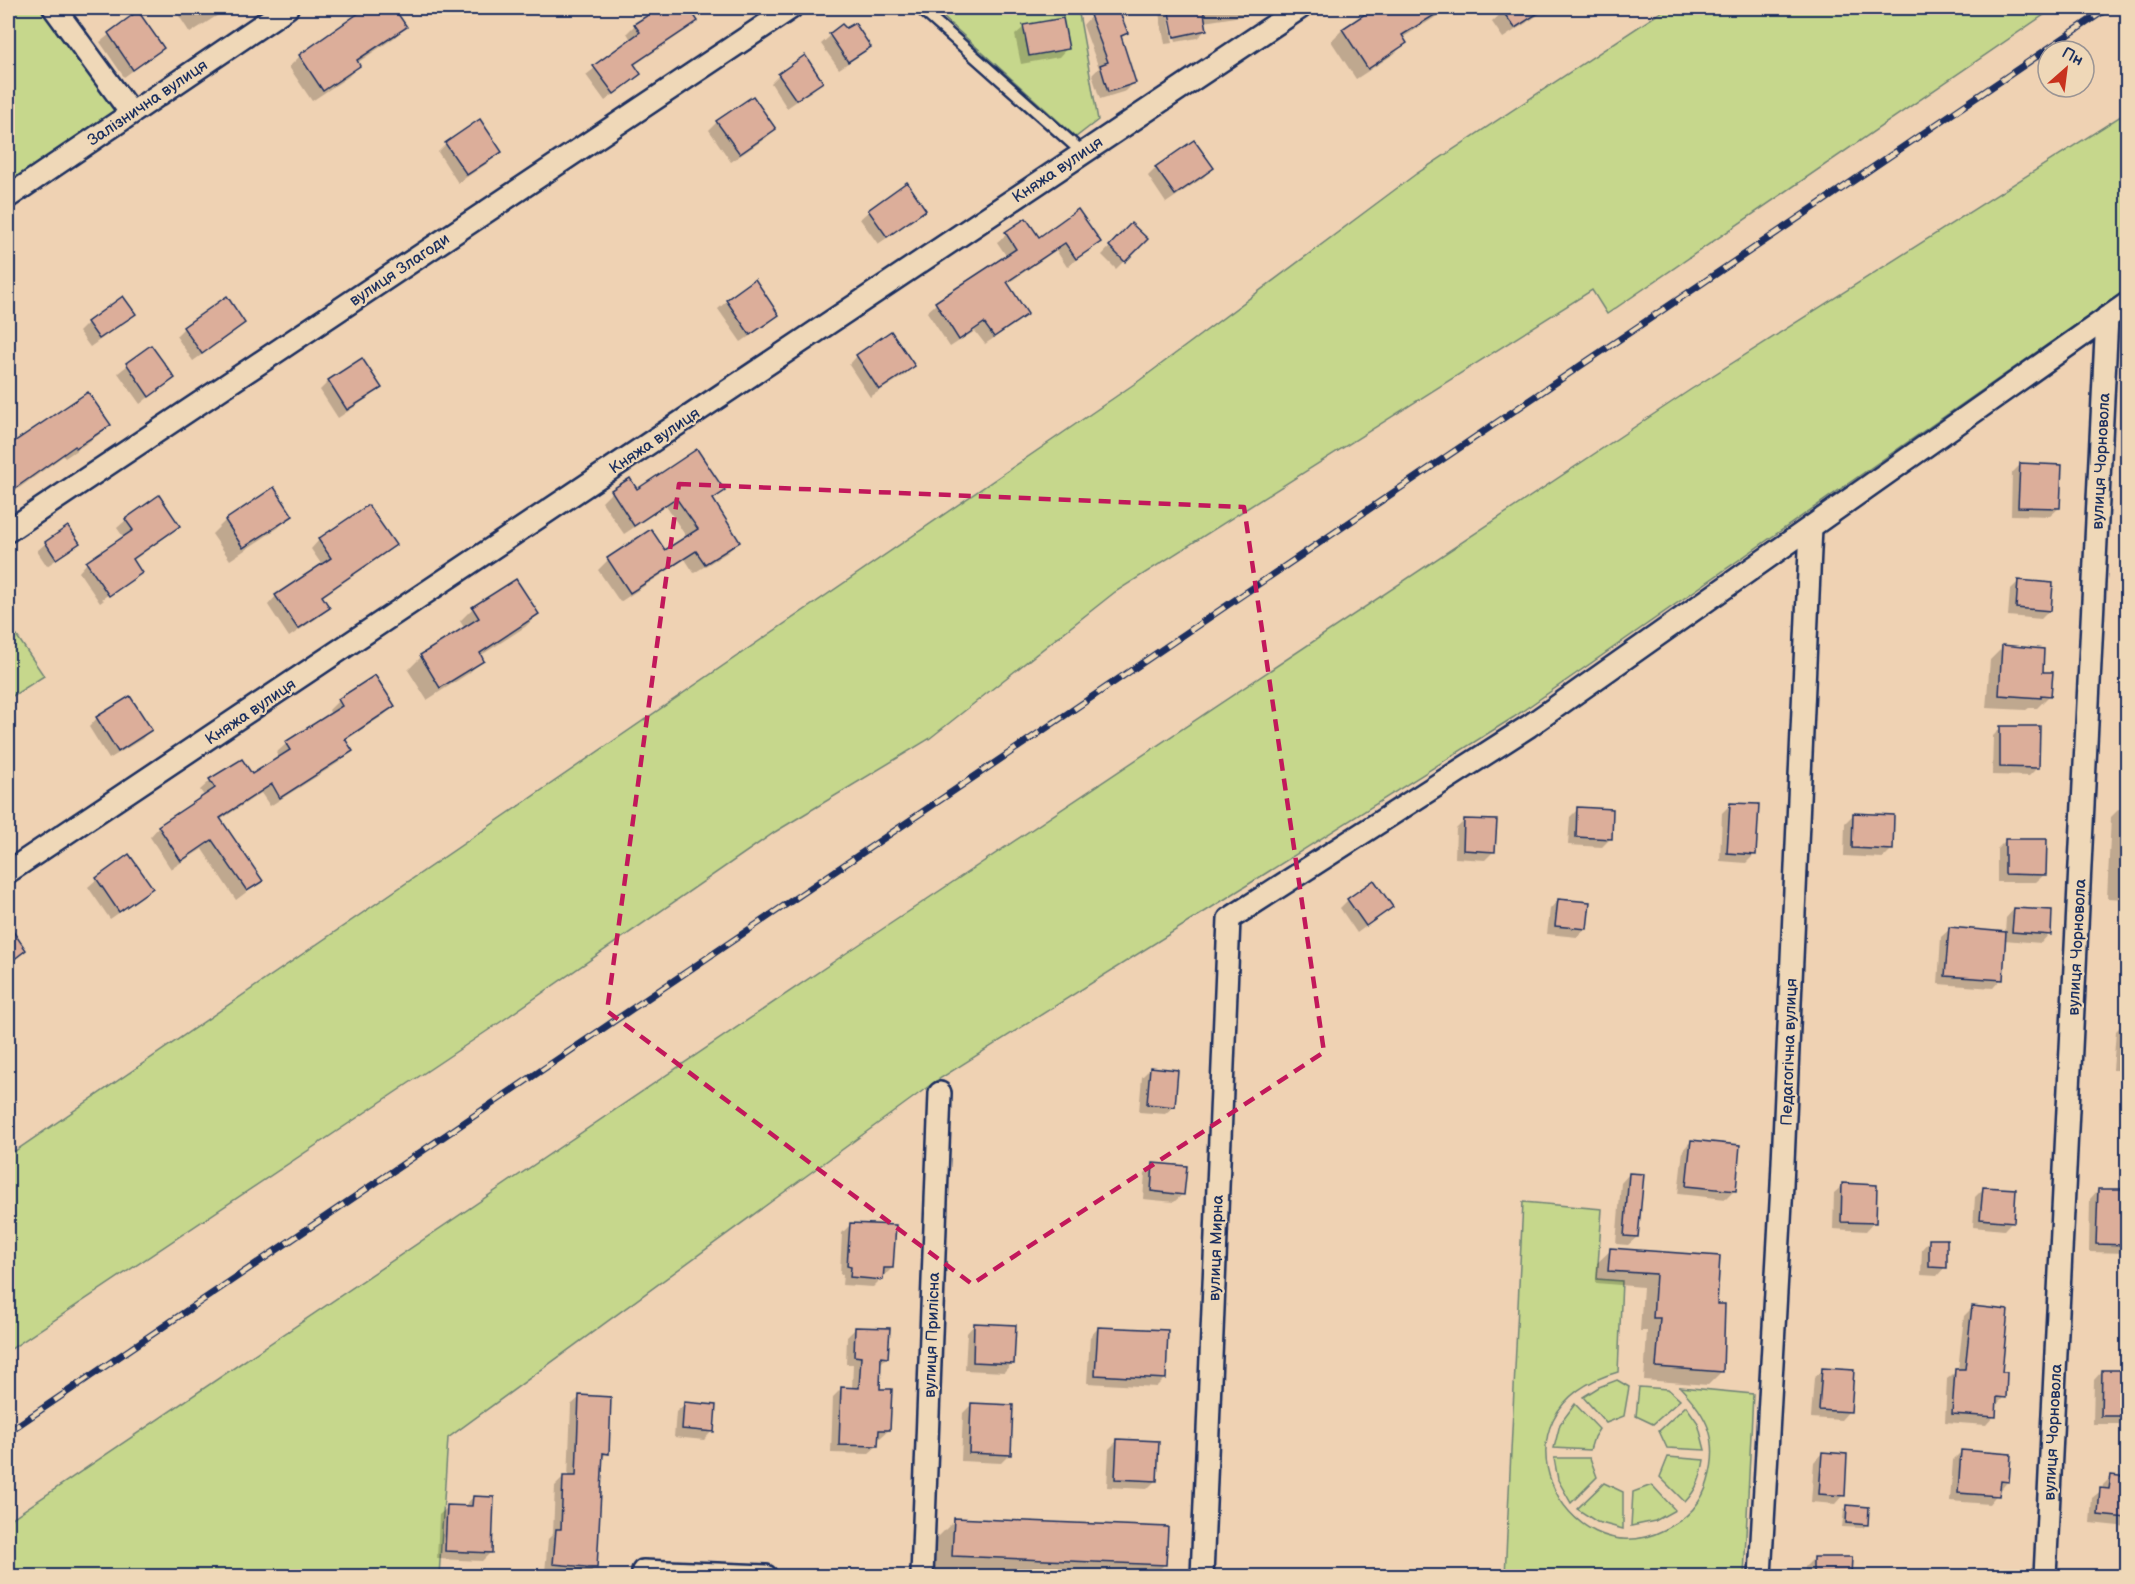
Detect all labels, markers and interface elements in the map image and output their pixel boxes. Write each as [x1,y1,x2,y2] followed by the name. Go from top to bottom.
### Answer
[2036,39,2096,99] north arrow
[2058,44,2086,70] text: Пн
[84,56,212,150] street label: Залізнична вулиця
[1009,133,1107,207] street label: Княжа вулиця
[346,230,454,311] street label: вулиця Злагоди
[2088,392,2115,530] street label: вулиця Чорновола
[606,404,704,478] street label: Княжа вулиця
[202,675,300,749] street label: Княжа вулиця
[2064,878,2091,1016] street label: вулиця Чорновола
[1777,978,1802,1126] street label: Педагогічна вулиця
[1205,1194,1228,1301] street label: вулиця Мирна
[921,1271,944,1398] street label: вулиця Прилісна
[2040,1363,2067,1501] street label: вулиця Чорновола

